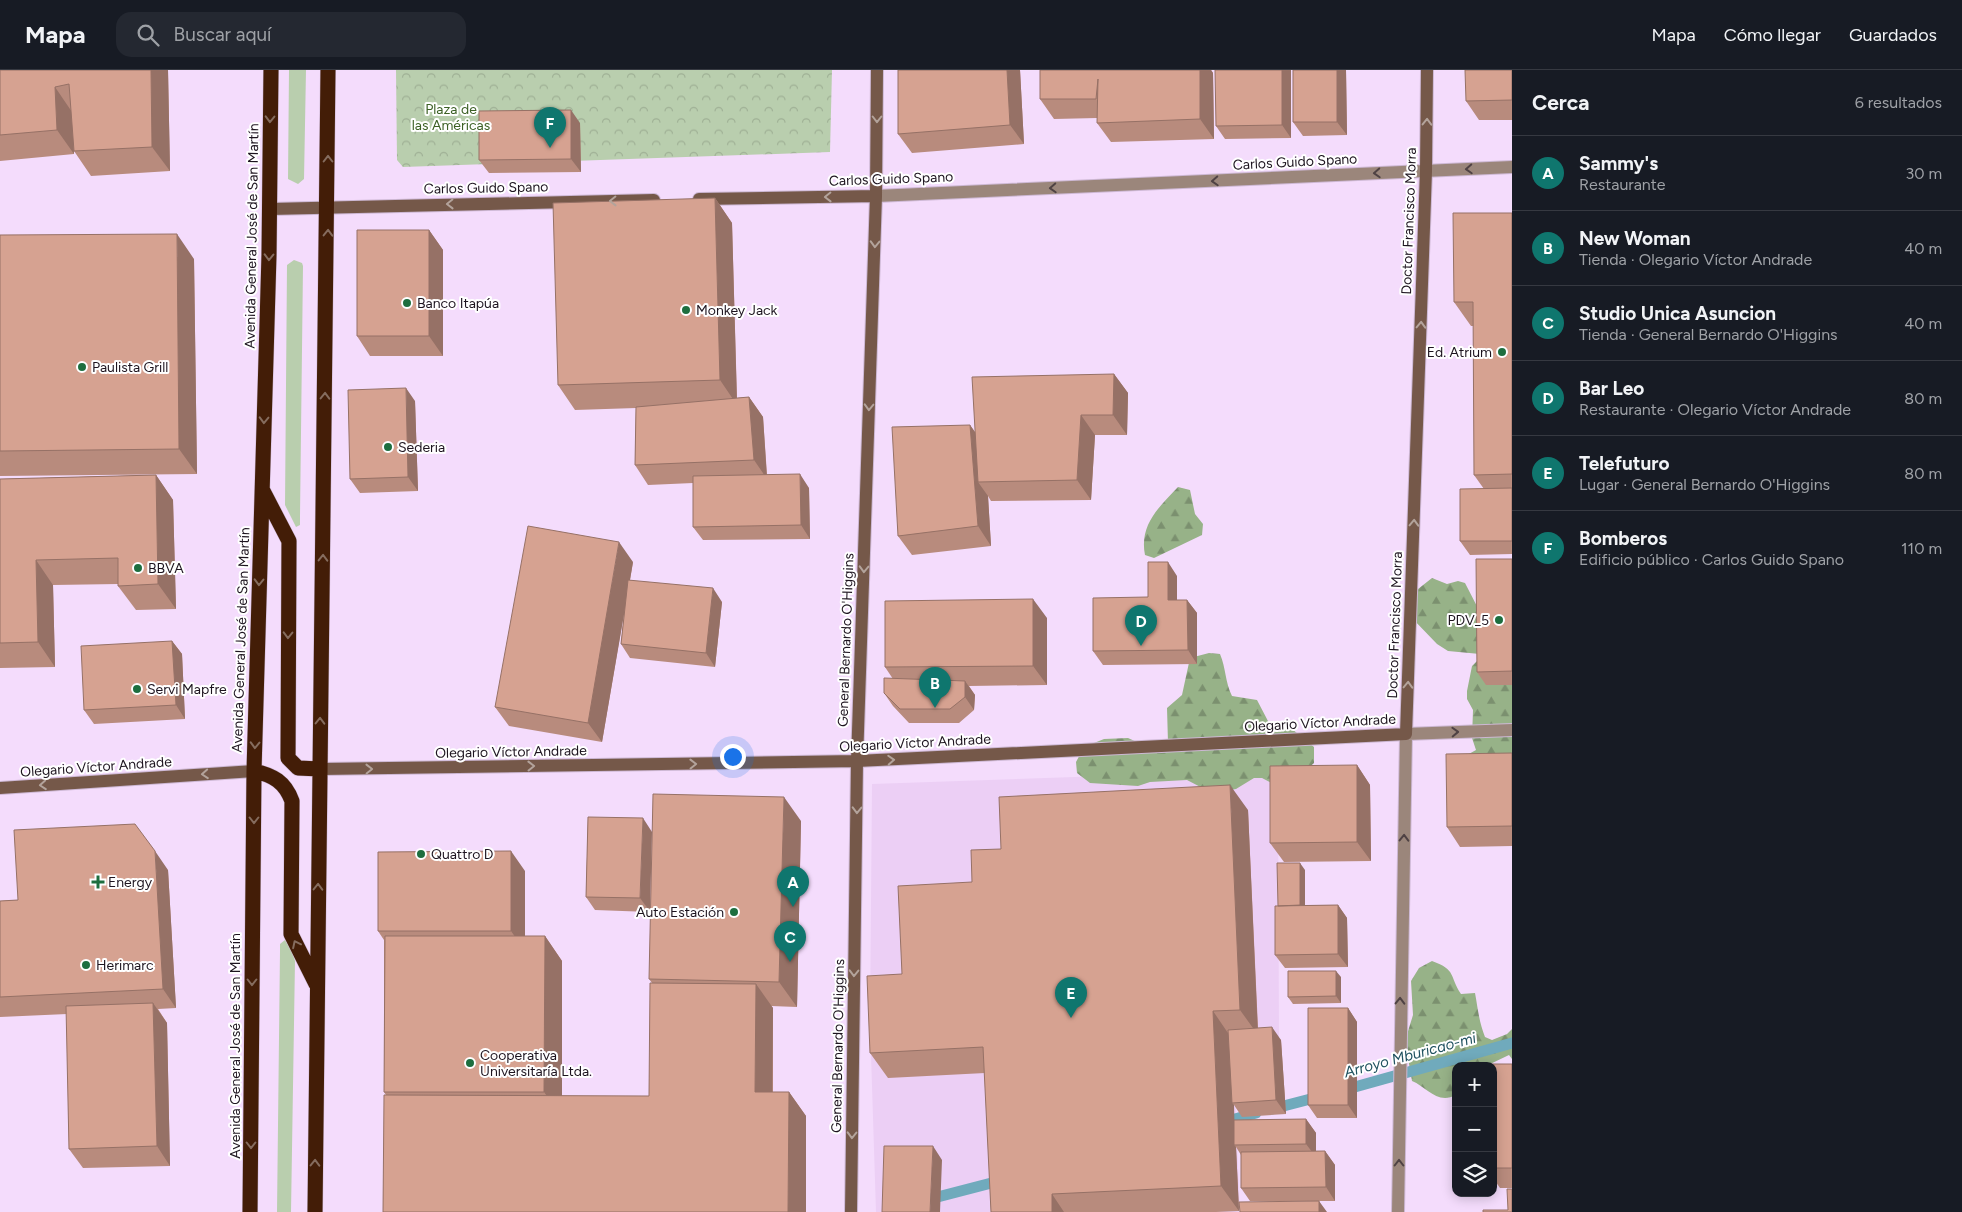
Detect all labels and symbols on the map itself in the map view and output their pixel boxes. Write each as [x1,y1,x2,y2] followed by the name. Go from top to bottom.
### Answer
[412,101,490,134] park label: Plaza de las Américas
[534,107,566,148] pin: F
[265,115,276,123] one-way arrow
[872,115,882,123] one-way arrow
[1422,118,1432,126] one-way arrow
[242,123,262,349] street label: Avenida General José de San Martín
[1398,147,1420,295] street label: Doctor Francisco Morra
[1232,150,1358,174] street label: Carlos Guido Spano
[323,155,333,162] one-way arrow
[1465,164,1473,175] one-way arrow
[828,168,954,190] street label: Carlos Guido Spano
[1373,168,1381,179] one-way arrow
[1211,175,1219,186] one-way arrow
[424,178,548,198] street label: Carlos Guido Spano
[1049,182,1057,193] one-way arrow
[823,191,831,202] one-way arrow
[608,196,616,206] one-way arrow
[446,199,454,209] one-way arrow
[323,229,333,236] one-way arrow
[869,241,880,249] one-way arrow
[264,254,274,262] one-way arrow
[417,295,499,312] place label: Banco Itapúa
[401,297,413,309] marker: Banco Itapúa
[696,302,778,319] place label: Monkey Jack
[680,304,692,316] marker: Monkey Jack
[1415,321,1426,329] one-way arrow
[1427,344,1492,361] place label: Ed. Atrium
[1496,346,1508,358] marker: Ed. Atrium
[92,359,168,376] place label: Paulista Grill
[76,361,88,373] marker: Paulista Grill
[320,391,330,399] one-way arrow
[864,403,874,411] one-way arrow
[259,416,269,424] one-way arrow
[398,439,445,456] place label: Sederia
[382,441,394,453] marker: Sederia
[1408,519,1419,527] one-way arrow
[229,527,253,753] street label: Avenida General José de San Martín
[1384,551,1406,699] street label: Doctor Francisco Morra
[834,553,858,727] street label: General Bernardo O'Higgins
[318,554,328,562] one-way arrow
[148,560,184,577] place label: BBVA
[132,562,144,574] marker: BBVA
[858,565,869,573] one-way arrow
[254,578,265,586] one-way arrow
[1125,605,1157,646] pin: D
[1448,612,1489,629] place label: PDV_5
[1493,614,1505,626] marker: PDV_5
[283,632,293,639] one-way arrow
[919,667,951,708] pin: B
[147,681,227,698] place label: Servi Mapfre
[1403,681,1413,688] one-way arrow
[131,683,143,695] marker: Servi Mapfre
[1244,711,1397,735] street label: Olegario Víctor Andrade
[315,716,326,724] one-way arrow
[1452,727,1459,737] one-way arrow
[839,731,992,755] street label: Olegario Víctor Andrade
[250,741,260,749] one-way arrow
[435,742,587,762] street label: Olegario Víctor Andrade
[720,744,746,770] your location
[20,753,173,781] street label: Olegario Víctor Andrade
[887,754,895,765] one-way arrow
[690,759,698,769] one-way arrow
[528,761,535,771] one-way arrow
[365,763,373,774] one-way arrow
[201,769,209,780] one-way arrow
[39,780,47,791] one-way arrow
[851,806,862,814] one-way arrow
[249,816,259,824] one-way arrow
[1399,834,1409,842] one-way arrow
[431,846,493,863] place label: Quattro D
[415,848,427,860] marker: Quattro D
[777,866,809,907] pin: A
[108,874,153,891] place label: Energy
[92,876,104,888] marker: Energy
[313,882,324,890] one-way arrow
[636,904,724,921] place label: Auto Estación
[728,906,740,918] marker: Auto Estación
[774,921,806,962] pin: C
[227,933,244,1159] street label: Avenida General José de San Martín
[292,940,302,949] one-way arrow
[96,957,154,974] place label: Herimarc
[80,959,92,971] marker: Herimarc
[828,959,848,1133] street label: General Bernardo O'Higgins
[849,969,860,977] one-way arrow
[1055,977,1087,1018] pin: E
[247,979,257,987] one-way arrow
[1395,997,1405,1004] one-way arrow
[1341,1029,1478,1082] water label: Arroyo Mburicao-mi
[480,1047,592,1080] place label: Cooperativa Universitaría Ltda.
[464,1057,476,1069] marker: Cooperativa Universitaría Ltda.
[847,1132,857,1139] one-way arrow
[246,1142,256,1149] one-way arrow
[310,1159,320,1167] one-way arrow
[1394,1159,1404,1167] one-way arrow

